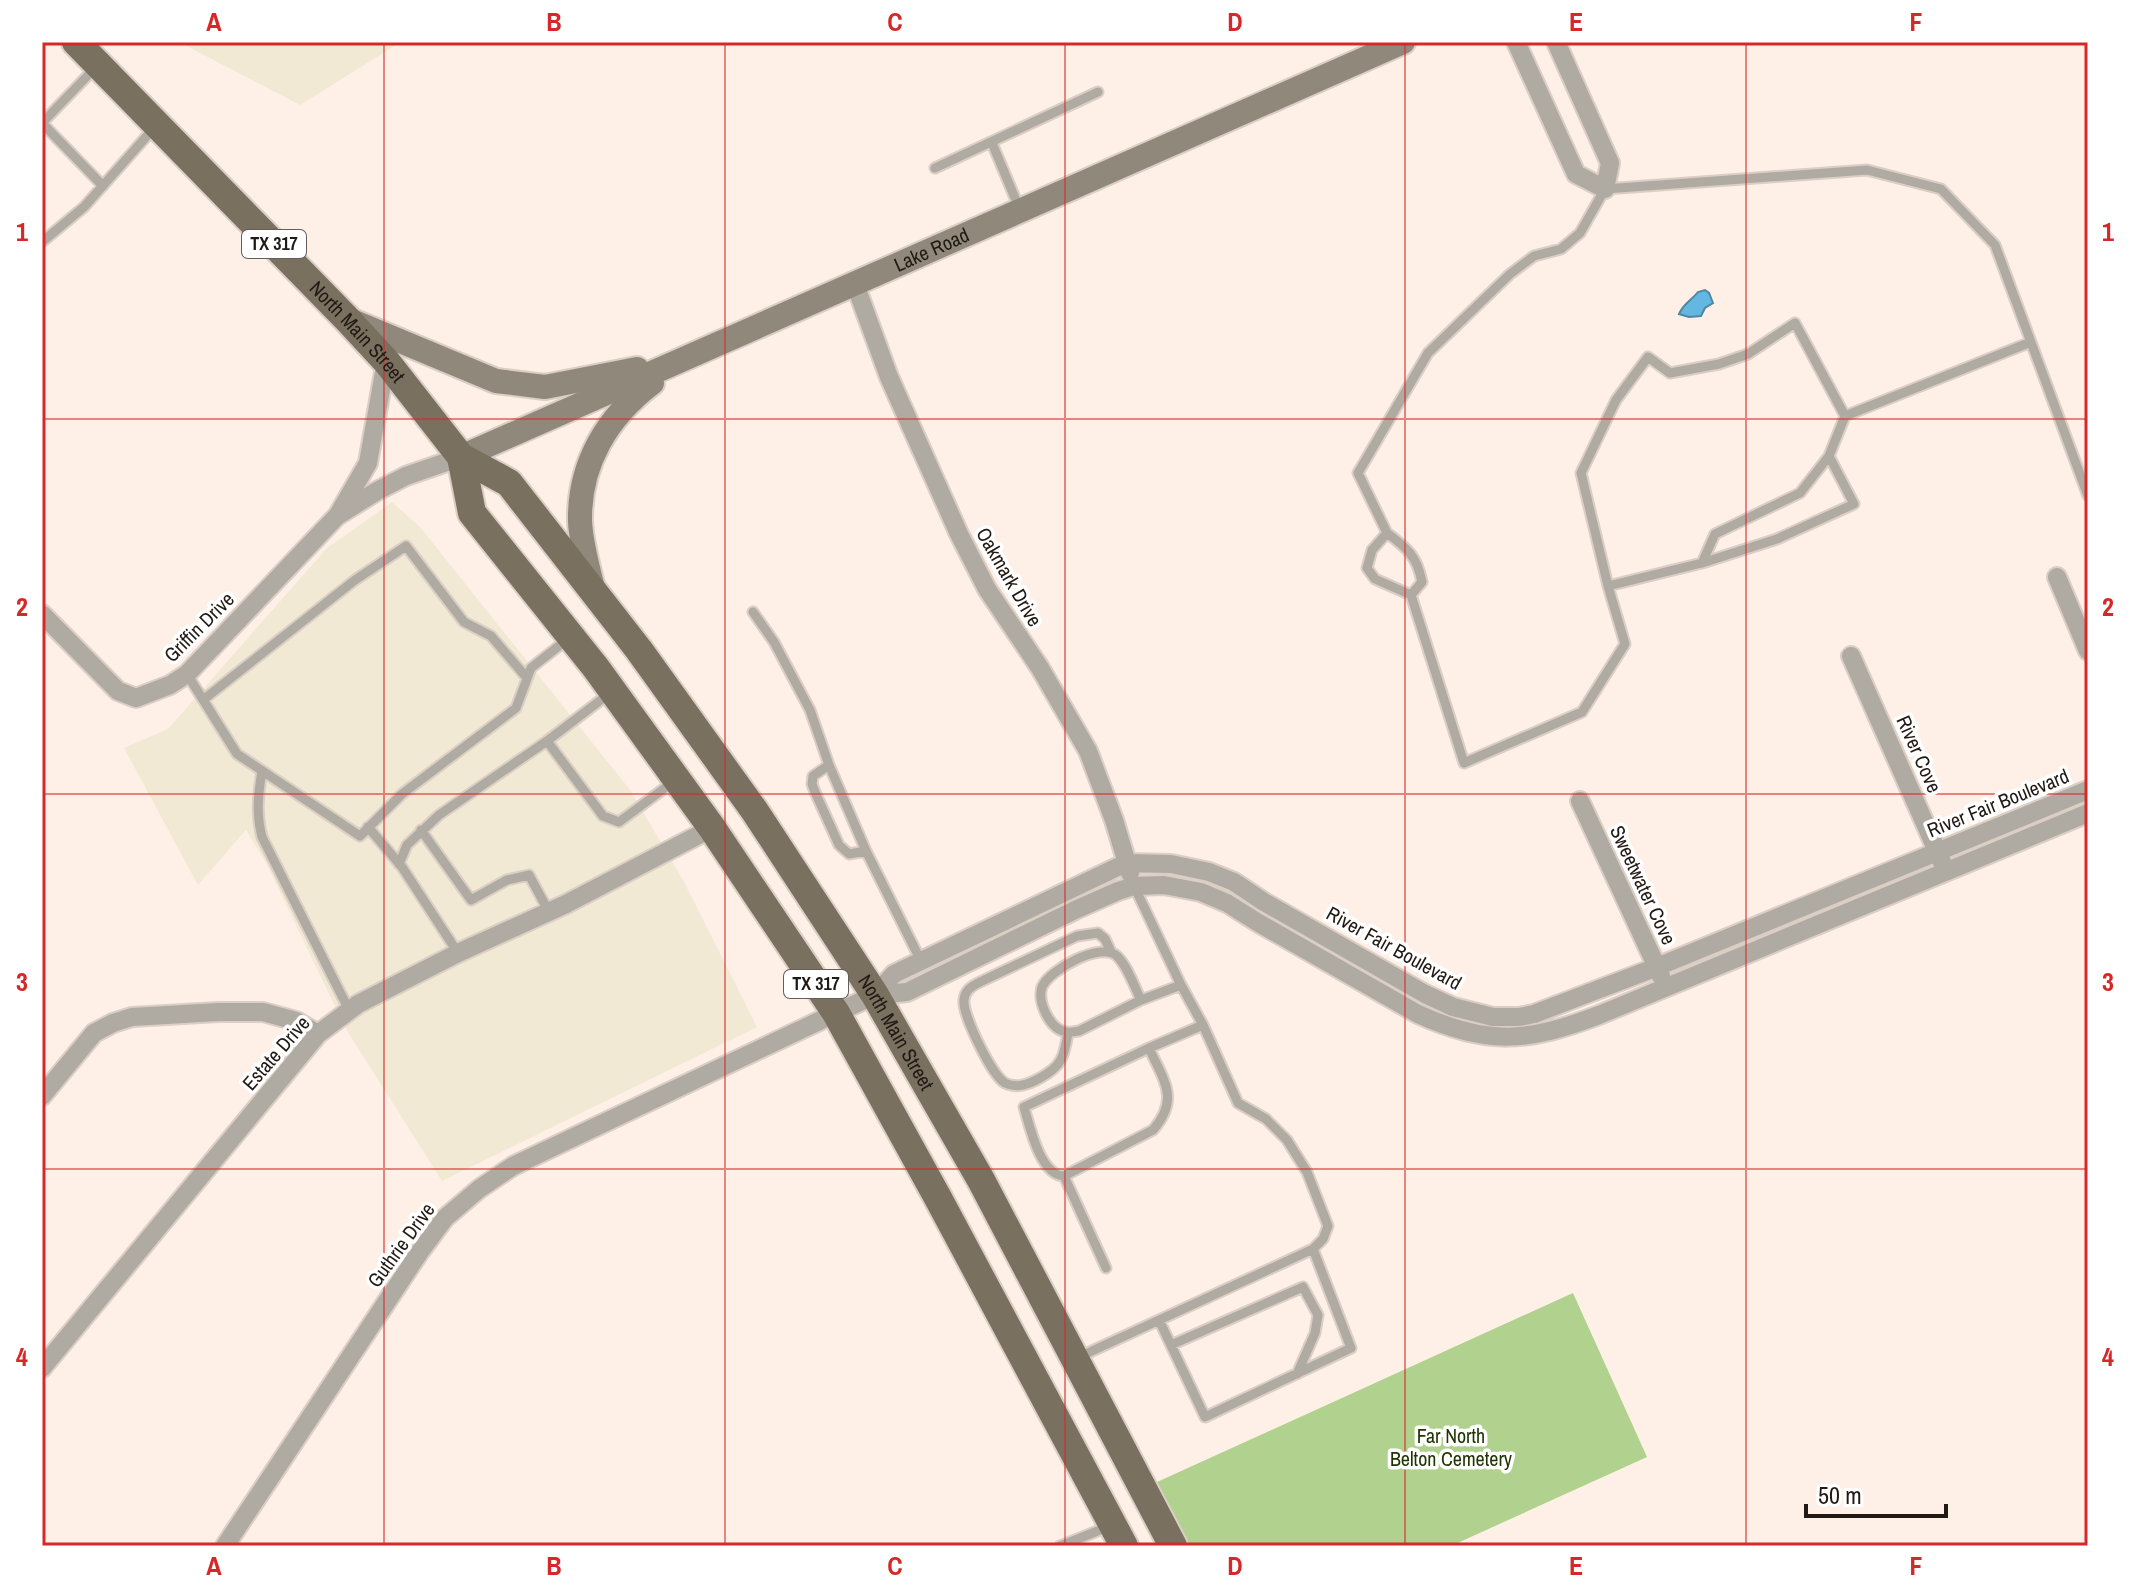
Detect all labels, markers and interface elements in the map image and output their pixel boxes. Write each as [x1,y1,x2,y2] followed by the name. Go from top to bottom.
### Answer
[206,4,222,39] text: A
[546,4,562,39] text: B
[887,4,903,39] text: C
[1227,4,1243,39] text: D
[1569,4,1583,39] text: E
[1909,4,1923,39] text: F
[16,214,28,249] text: 1
[2102,214,2114,249] text: 1
[889,221,973,278] street label: Lake Road
[242,230,306,258] road number: TX 317
[304,275,412,388] street label: North Main Street
[970,522,1049,631] street label: Oakmark Drive
[158,586,240,668] street label: Griffin Drive
[16,589,28,624] text: 2
[2102,589,2114,624] text: 2
[1890,711,1948,797] street label: River Cove
[1923,762,2073,843] street label: River Fair Boulevard
[1604,821,1683,949] street label: Sweetwater Cove
[1322,899,1467,996] street label: River Fair Boulevard
[16,964,28,999] text: 3
[2102,964,2114,999] text: 3
[852,969,941,1095] street label: North Main Street
[784,970,848,998] road number: TX 317
[236,1010,315,1096] street label: Estate Drive
[361,1197,440,1292] street label: Guthrie Drive
[16,1339,28,1374] text: 4
[2102,1339,2114,1374] text: 4
[1390,1422,1513,1472] park label: Far North Belton Cemetery
[1806,1468,1946,1518] scale bar
[1818,1479,1862,1511] text: 50 m
[206,1548,222,1583] text: A
[546,1548,562,1583] text: B
[887,1548,903,1583] text: C
[1227,1548,1243,1583] text: D
[1569,1548,1583,1583] text: E
[1909,1548,1923,1583] text: F

